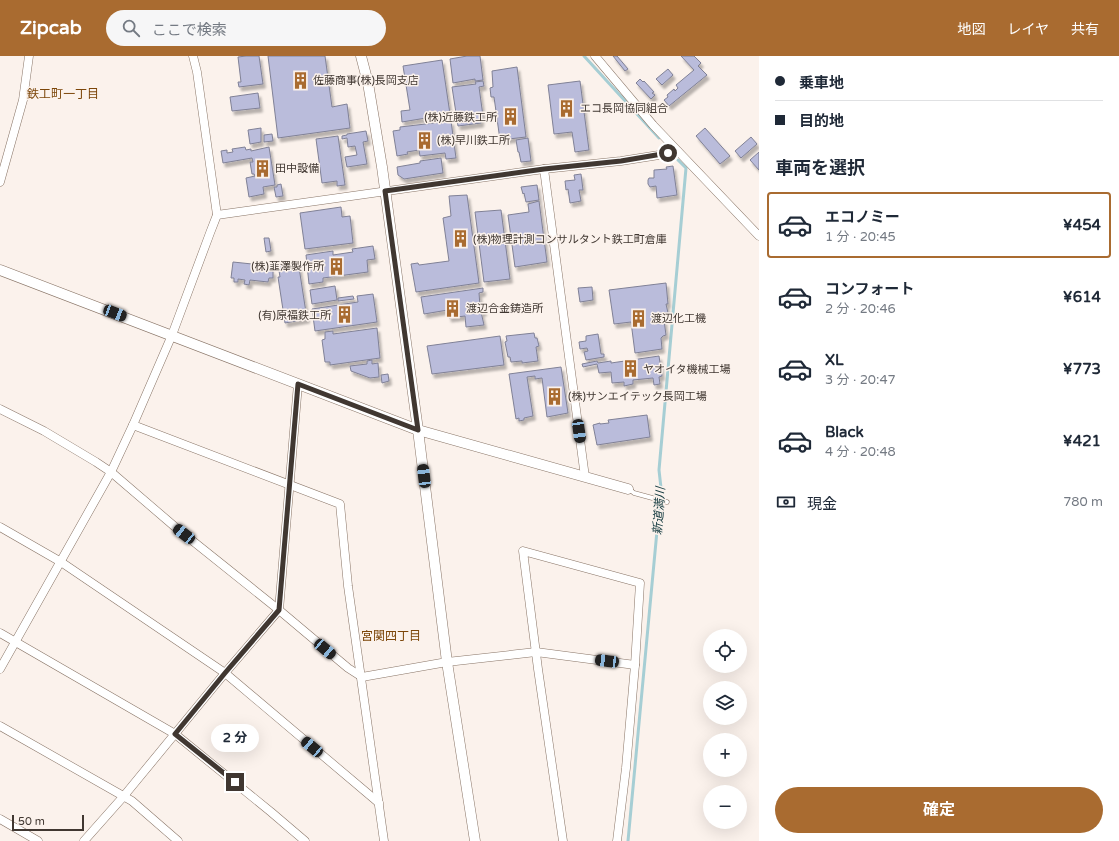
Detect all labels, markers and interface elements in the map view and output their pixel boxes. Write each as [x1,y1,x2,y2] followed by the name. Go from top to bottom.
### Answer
[106,10,386,46] search box
[20,17,82,39] text: Zipcab
[120,17,142,39] icon: search
[152,21,227,39] text: ここで検索
[957,21,985,38] text: 地図
[1007,21,1049,38] text: レイヤ
[1071,21,1099,38] text: 共有
[290,70,310,90] building icon: 佐藤商事(株)長岡支店
[313,74,419,87] place label: 佐藤商事(株)長岡支店
[799,74,844,92] text: 乗車地
[27,87,99,101] district label: 鉄工町一丁目
[557,98,577,118] building icon: エコ長岡協同組合
[580,102,668,115] place label: エコ長岡協同組合
[500,107,520,127] building icon: (株)近藤鉄工所
[424,111,498,124] place label: (株)近藤鉄工所
[799,112,844,130] text: 目的地
[414,130,434,150] building icon: (株)早川鉄工所
[437,134,511,147] place label: (株)早川鉄工所
[659,144,677,162] route start
[775,157,865,179] text: 車両を選択
[252,158,272,178] building icon: 田中設備
[275,162,319,175] place label: 田中設備
[777,207,813,243] icon: car
[825,208,900,226] text: エコノミー
[1063,216,1101,234] text: ¥454
[450,229,470,249] building icon: (株)物理計測コンサルタント鉄工町倉庫
[825,229,896,245] text: 1 分 · 20:45
[473,233,667,246] place label: (株)物理計測コンサルタント鉄工町倉庫
[327,256,347,276] building icon: (株)韮澤製作所
[251,260,325,273] place label: (株)韮澤製作所
[777,279,813,315] icon: car
[825,280,915,298] text: コンフォート
[1063,288,1101,306] text: ¥614
[443,298,463,318] building icon: 渡辺合金鋳造所
[825,301,896,317] text: 2 分 · 20:46
[466,302,544,315] place label: 渡辺合金鋳造所
[102,303,128,323] car
[334,305,354,325] building icon: (有)原福鉄工所
[628,308,648,328] building icon: 渡辺化工機
[258,309,332,322] place label: (有)原福鉄工所
[651,312,706,325] place label: 渡辺化工機
[777,351,813,387] icon: car
[825,351,844,369] text: XL
[620,359,640,379] building icon: ヤオイタ機械工場
[1063,360,1101,378] text: ¥773
[643,363,731,376] place label: ヤオイタ機械工場
[825,372,896,388] text: 3 分 · 20:47
[545,386,565,406] building icon: (株)サンエイテック長岡工場
[568,390,707,403] place label: (株)サンエイテック長岡工場
[571,418,587,444] car
[777,423,813,459] icon: car
[825,423,864,441] text: Black
[1063,432,1101,450] text: ¥421
[825,444,896,460] text: 4 分 · 20:48
[417,463,431,489] car
[650,485,668,535] water label: 新道満川
[775,491,797,513] icon: cash
[1063,494,1103,510] text: 780 m
[807,495,837,513] text: 現金
[171,522,197,546] car
[361,629,421,643] district label: 宮関四丁目
[703,629,747,829] map controls
[703,629,747,673] button: locate
[312,637,338,661] car
[594,654,620,668] car
[703,681,747,725] button: layers
[211,724,259,752] callout: 2 分
[223,730,247,746] text: 2 分
[703,733,747,777] button: +
[299,735,325,759] car
[226,773,244,791] route end
[703,785,747,829] button: −
[775,787,1103,833] button: 確定
[12,813,84,832] scale bar
[18,815,45,828] text: 50 m

